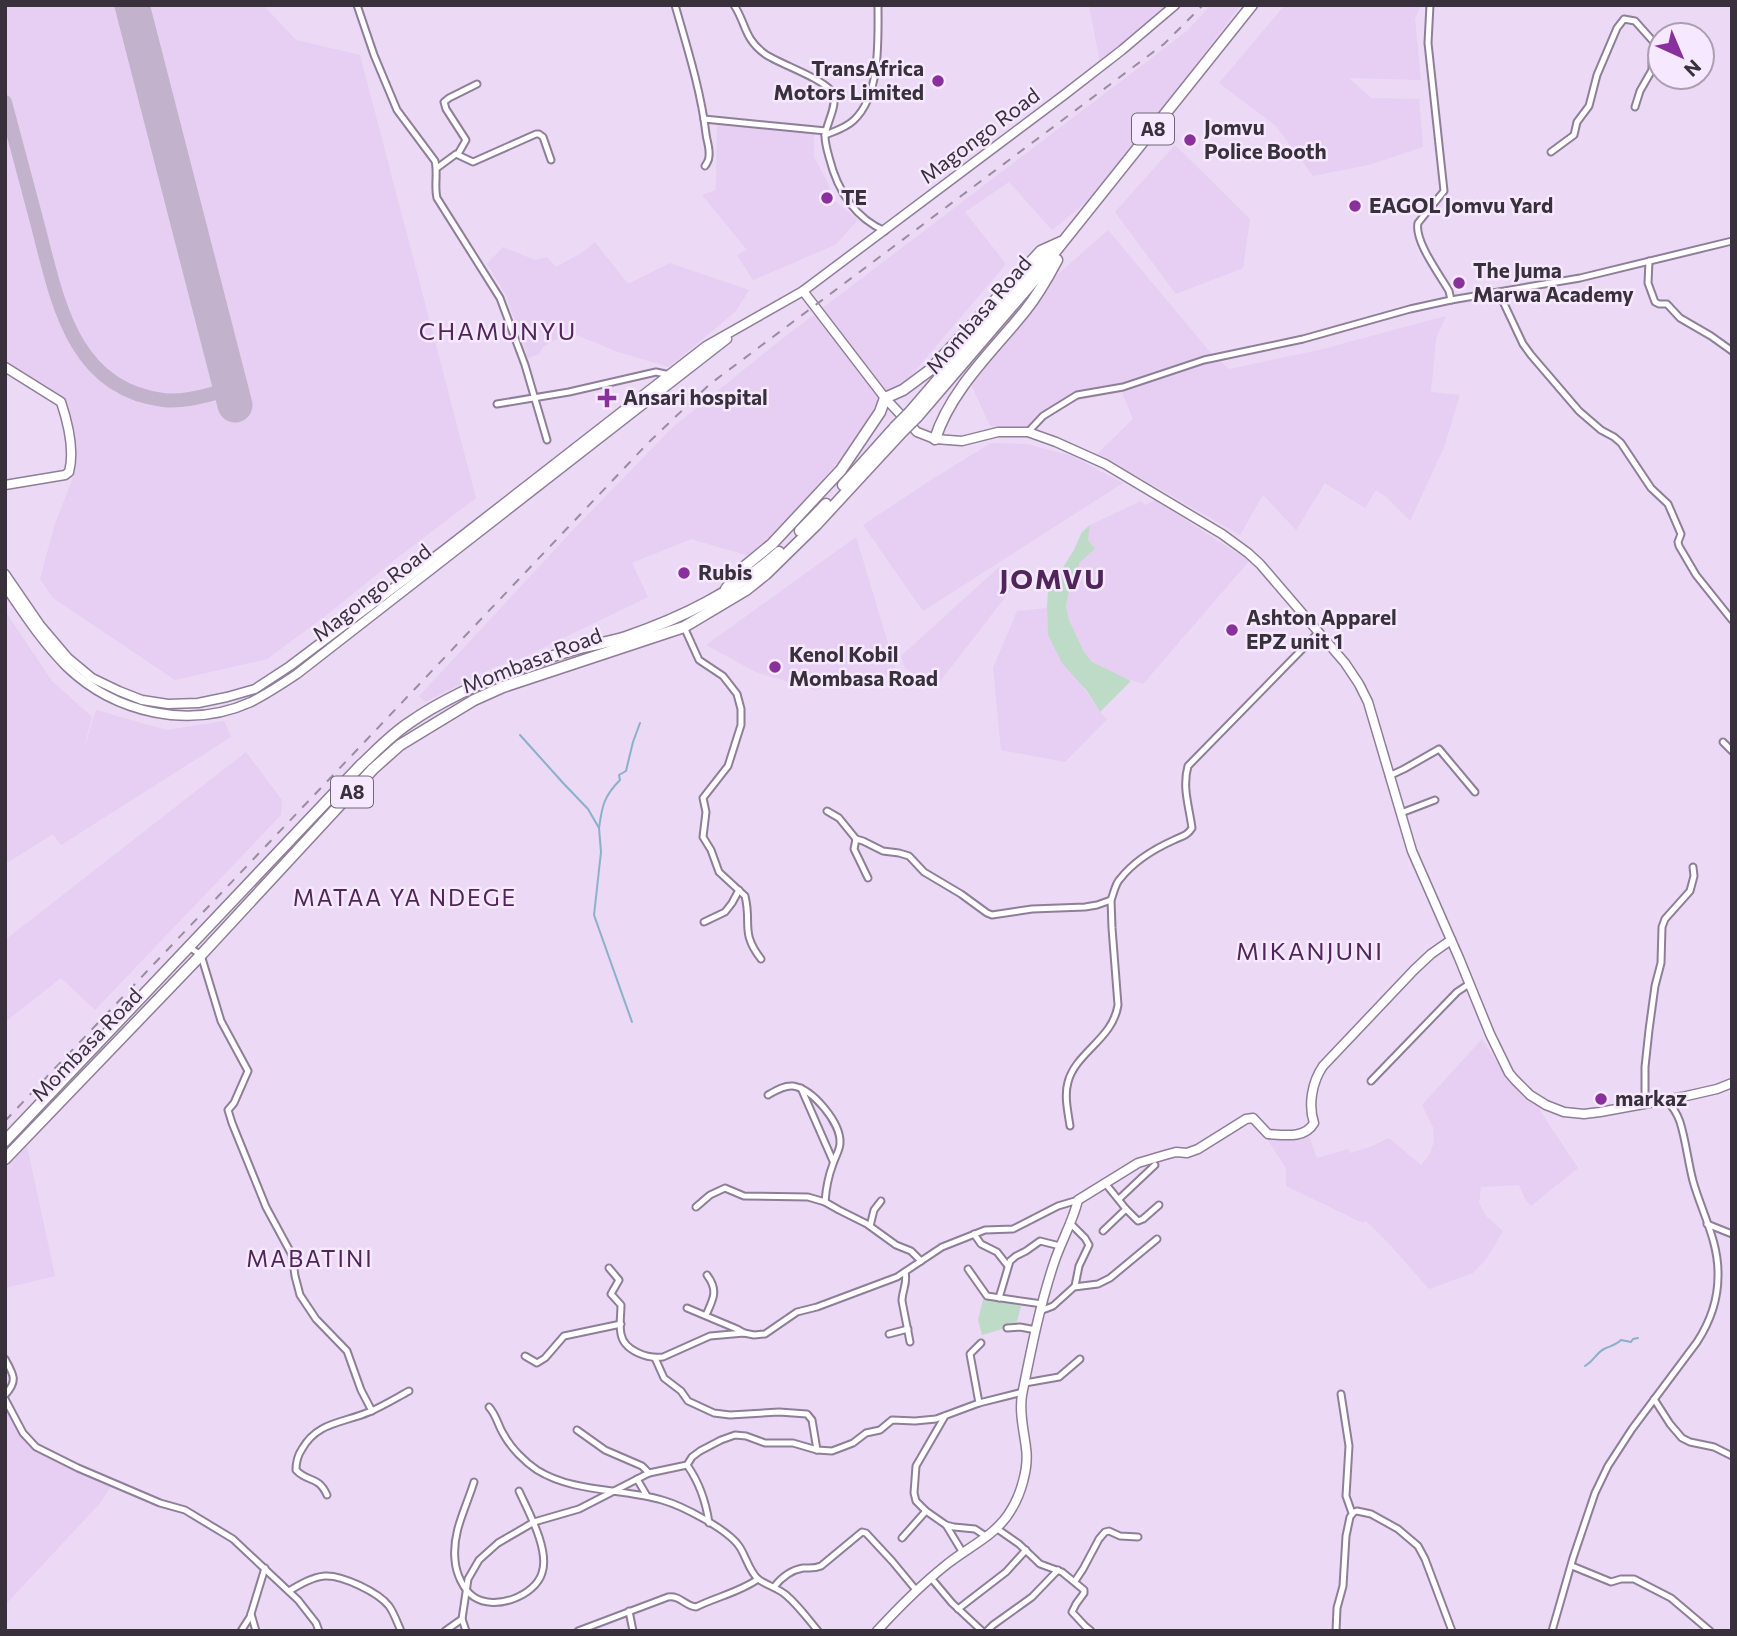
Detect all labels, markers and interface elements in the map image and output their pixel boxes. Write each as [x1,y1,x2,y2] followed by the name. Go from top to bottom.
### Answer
[1646,21,1716,91] north arrow
[774,55,924,104] place label: TransAfrica Motors Limited
[1680,55,1706,82] text: N
[930,73,946,89] marker: TransAfrica Motors Limited
[914,82,1044,188] street label: Magongo Road
[1132,113,1174,144] road number: A8
[1204,114,1327,163] place label: Jomvu Police Booth
[1182,132,1198,148] marker: Jomvu Police Booth
[841,184,867,209] place label: TE
[819,190,835,206] marker: TE
[1369,192,1553,217] place label: EAGOL Jomvu Yard
[1347,198,1363,214] marker: EAGOL Jomvu Yard
[920,250,1036,378] street label: Mombasa Road
[1473,257,1634,306] place label: The Juma Marwa Academy
[1451,275,1467,291] marker: The Juma Marwa Academy
[419,316,577,345] district label: CHAMUNYU
[623,384,768,409] place label: Ansari hospital
[597,388,617,408] marker: Ansari hospital
[307,538,435,646] street label: Magongo Road
[698,559,753,584] place label: Rubis
[999,561,1107,595] district label: JOMVU
[676,565,692,581] marker: Rubis
[1246,604,1397,653] place label: Ashton Apparel EPZ unit 1
[458,621,605,698] street label: Mombasa Road
[1224,622,1240,638] marker: Ashton Apparel EPZ unit 1
[789,641,938,690] place label: Kenol Kobil Mombasa Road
[767,659,783,675] marker: Kenol Kobil Mombasa Road
[331,776,373,807] road number: A8
[293,883,517,911] district label: MATAA YA NDEGE
[1236,936,1384,965] district label: MIKANJUNI
[26,982,146,1106] street label: Mombasa Road
[1615,1085,1687,1110] place label: markaz
[1593,1091,1609,1107] marker: markaz
[246,1244,374,1272] district label: MABATINI

